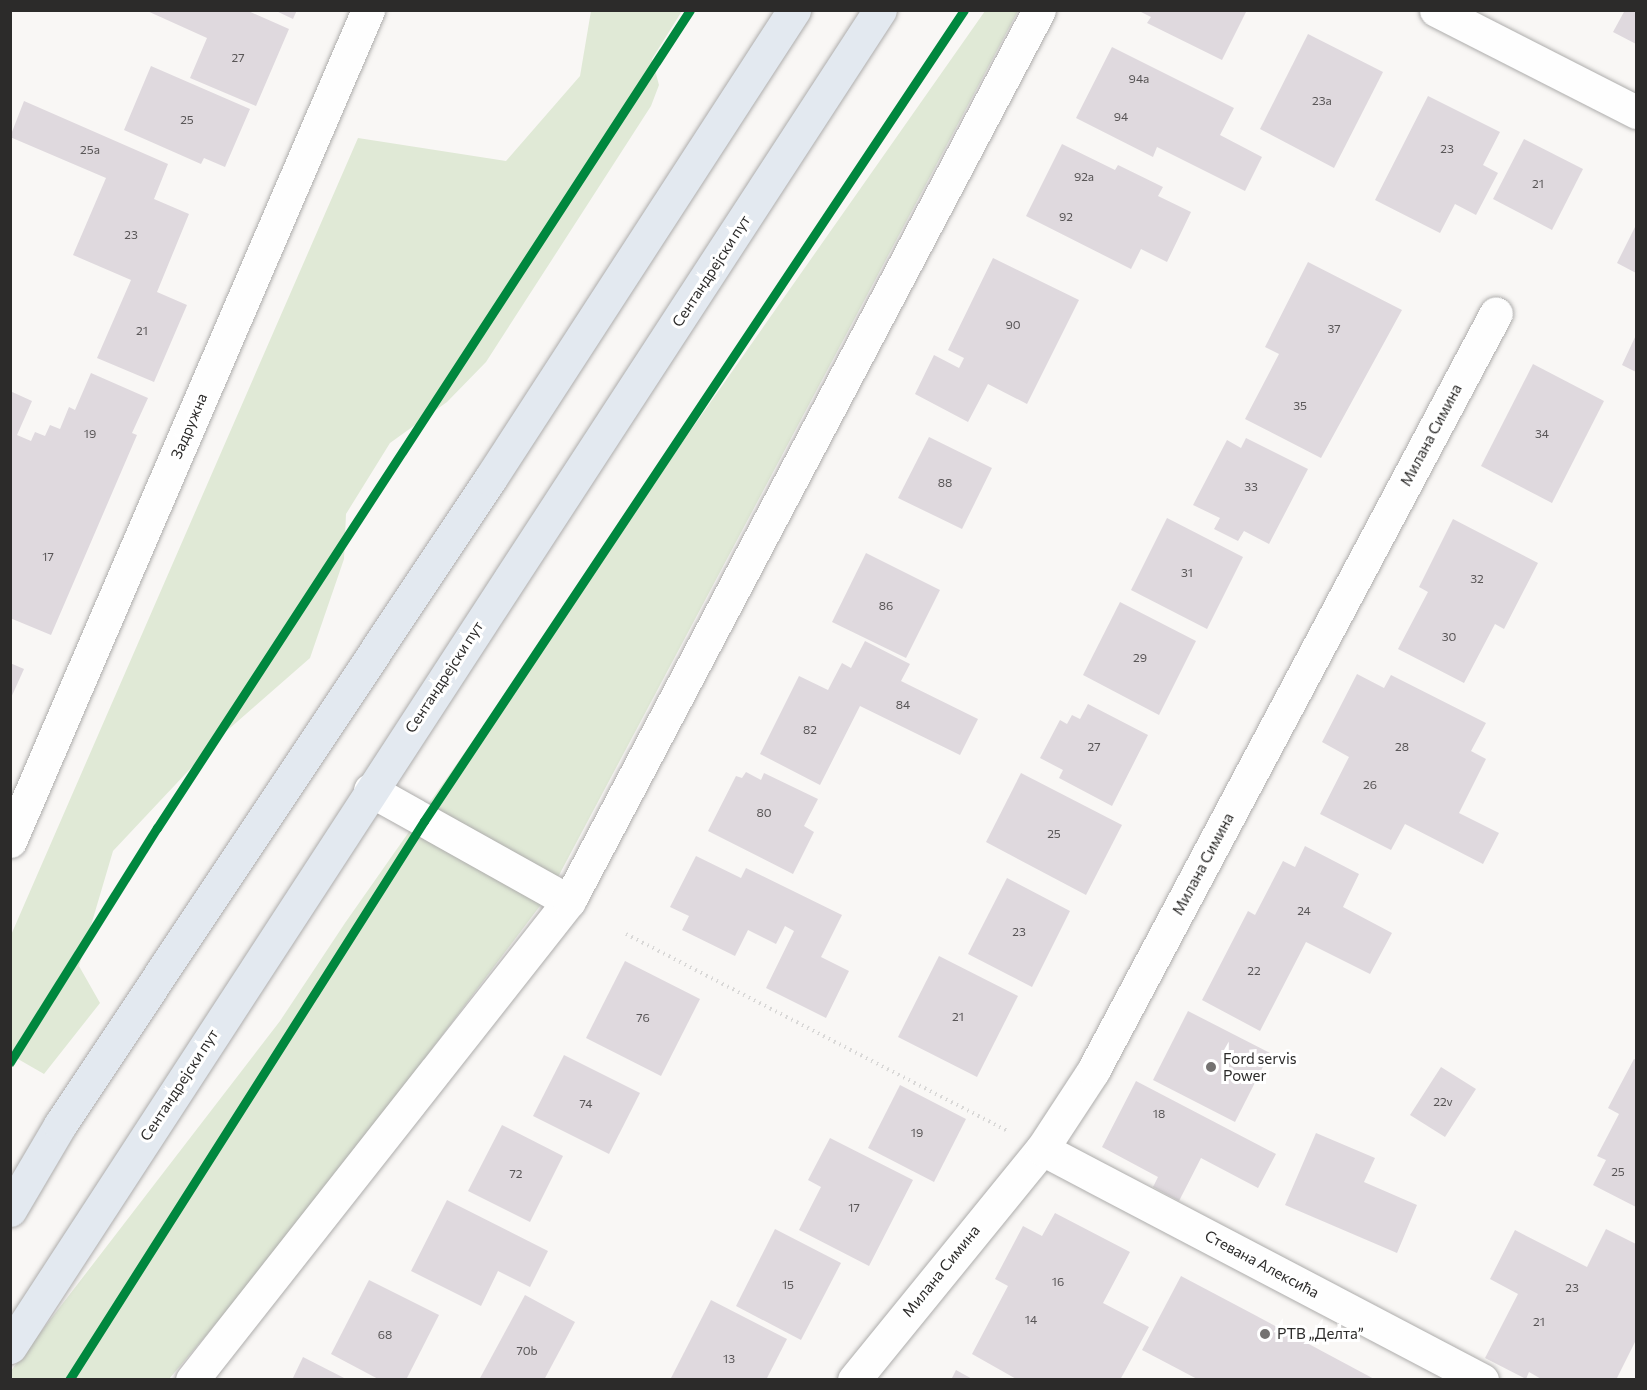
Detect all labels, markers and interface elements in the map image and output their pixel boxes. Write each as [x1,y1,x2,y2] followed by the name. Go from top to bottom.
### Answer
[232,51,244,65] house number: 27
[1129,72,1149,86] house number: 94a
[1312,94,1332,108] house number: 23a
[1114,110,1128,124] house number: 94
[180,113,194,127] house number: 25
[1440,142,1454,156] house number: 23
[80,143,100,157] house number: 25a
[1074,170,1094,184] house number: 92a
[1532,177,1544,191] house number: 21
[1059,210,1073,224] house number: 92
[668,212,754,330] street label: Сентандрејски пут
[124,228,138,242] house number: 23
[1005,318,1021,332] house number: 90
[1327,322,1341,336] house number: 37
[136,324,148,338] house number: 21
[1397,381,1465,489] street label: Милана Симина
[167,390,211,462] street label: Задружна
[1293,399,1307,413] house number: 35
[84,427,96,441] house number: 19
[1535,427,1549,441] house number: 34
[938,476,952,490] house number: 88
[1244,480,1258,494] house number: 33
[42,550,54,564] house number: 17
[1181,566,1193,580] house number: 31
[1470,572,1484,586] house number: 32
[879,599,893,613] house number: 86
[401,618,487,736] street label: Сентандрејски пут
[1442,630,1456,644] house number: 30
[1133,651,1147,665] house number: 29
[896,698,910,712] house number: 84
[803,723,817,737] house number: 82
[1088,740,1100,754] house number: 27
[1395,740,1409,754] house number: 28
[1363,778,1377,792] house number: 26
[756,806,772,820] house number: 80
[1169,810,1237,918] street label: Милана Симина
[1047,827,1061,841] house number: 25
[1297,904,1311,918] house number: 24
[1012,925,1026,939] house number: 23
[1247,964,1261,978] house number: 22
[952,1010,964,1024] house number: 21
[636,1011,650,1025] house number: 76
[136,1026,222,1144] street label: Сентандрејски пут
[1223,1049,1297,1084] place label: Ford servis Power
[1204,1060,1218,1074] marker: Ford servis Power
[1433,1095,1453,1109] house number: 22v
[580,1097,592,1111] house number: 74
[1153,1107,1165,1121] house number: 18
[911,1126,923,1140] house number: 19
[1611,1165,1625,1179] house number: 25
[510,1167,522,1181] house number: 72
[848,1201,860,1215] house number: 17
[898,1221,984,1321] street label: Милана Симина
[1202,1226,1322,1302] street label: Стевана Алексића
[1052,1275,1064,1289] house number: 16
[782,1278,794,1292] house number: 15
[1565,1281,1579,1295] house number: 23
[1025,1313,1037,1327] house number: 14
[1533,1315,1545,1329] house number: 21
[1277,1325,1364,1343] place label: РТВ „Делта”
[1258,1327,1272,1341] marker: РТВ „Делта”
[378,1328,392,1342] house number: 68
[516,1344,538,1358] house number: 70b
[723,1352,735,1366] house number: 13

